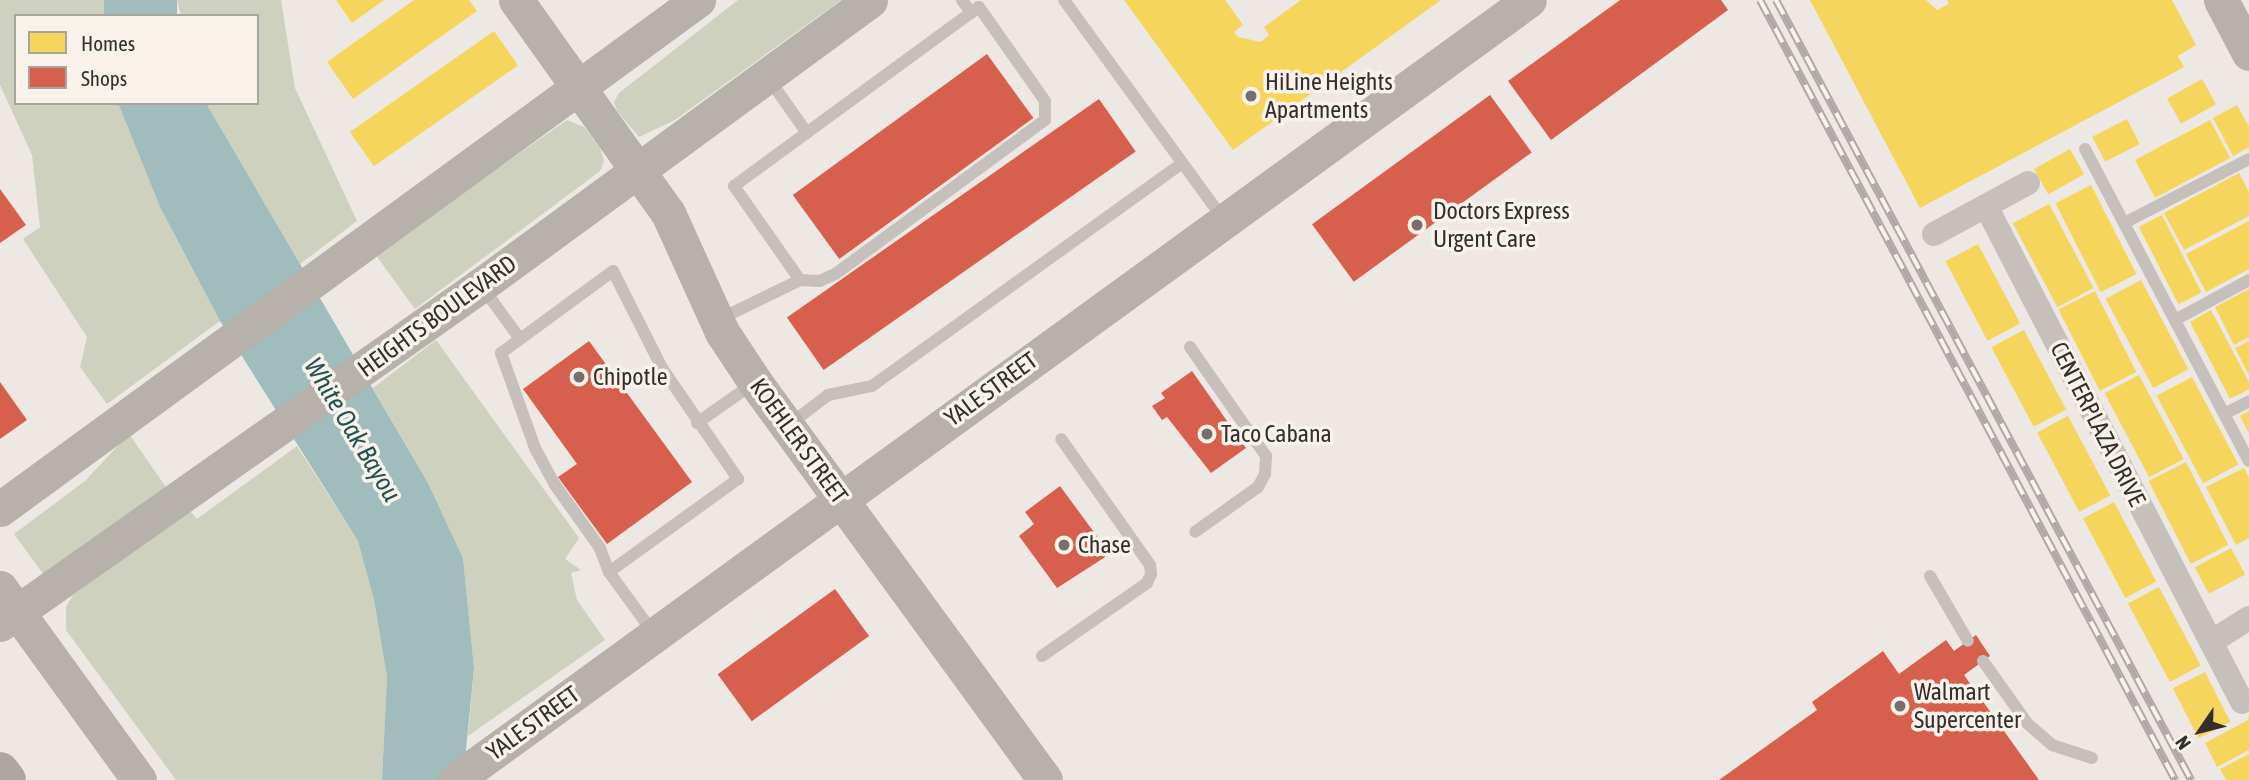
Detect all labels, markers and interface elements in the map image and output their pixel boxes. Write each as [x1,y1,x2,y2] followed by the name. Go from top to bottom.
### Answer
[14,14,259,105] legend
[81,31,135,55] text: Homes
[81,66,127,90] text: Shops
[1265,68,1393,124] place label: HiLine Heights Apartments
[1243,88,1259,104] marker: HiLine Heights Apartments
[1433,197,1570,253] place label: Doctors Express Urgent Care
[1407,215,1427,235] marker: Doctors Express Urgent Care
[352,249,522,383] street label: HEIGHTS BOULEVARD
[2044,337,2152,511] street label: CENTERPLAZA DRIVE
[939,346,1043,432] street label: YALE STREET
[297,353,407,507] water label: White Oak Bayou
[593,363,668,391] place label: Chipotle
[571,369,587,385] marker: Chipotle
[744,373,854,509] street label: KOEHLER STREET
[1221,420,1332,448] place label: Taco Cabana
[1199,426,1215,442] marker: Taco Cabana
[1078,531,1131,559] place label: Chase
[1056,537,1072,553] marker: Chase
[1914,678,2021,734] place label: Walmart Supercenter
[481,680,585,766] street label: YALE STREET
[2165,696,2235,766] north arrow
[1892,698,1908,714] marker: Walmart Supercenter
[2171,732,2195,754] text: N

